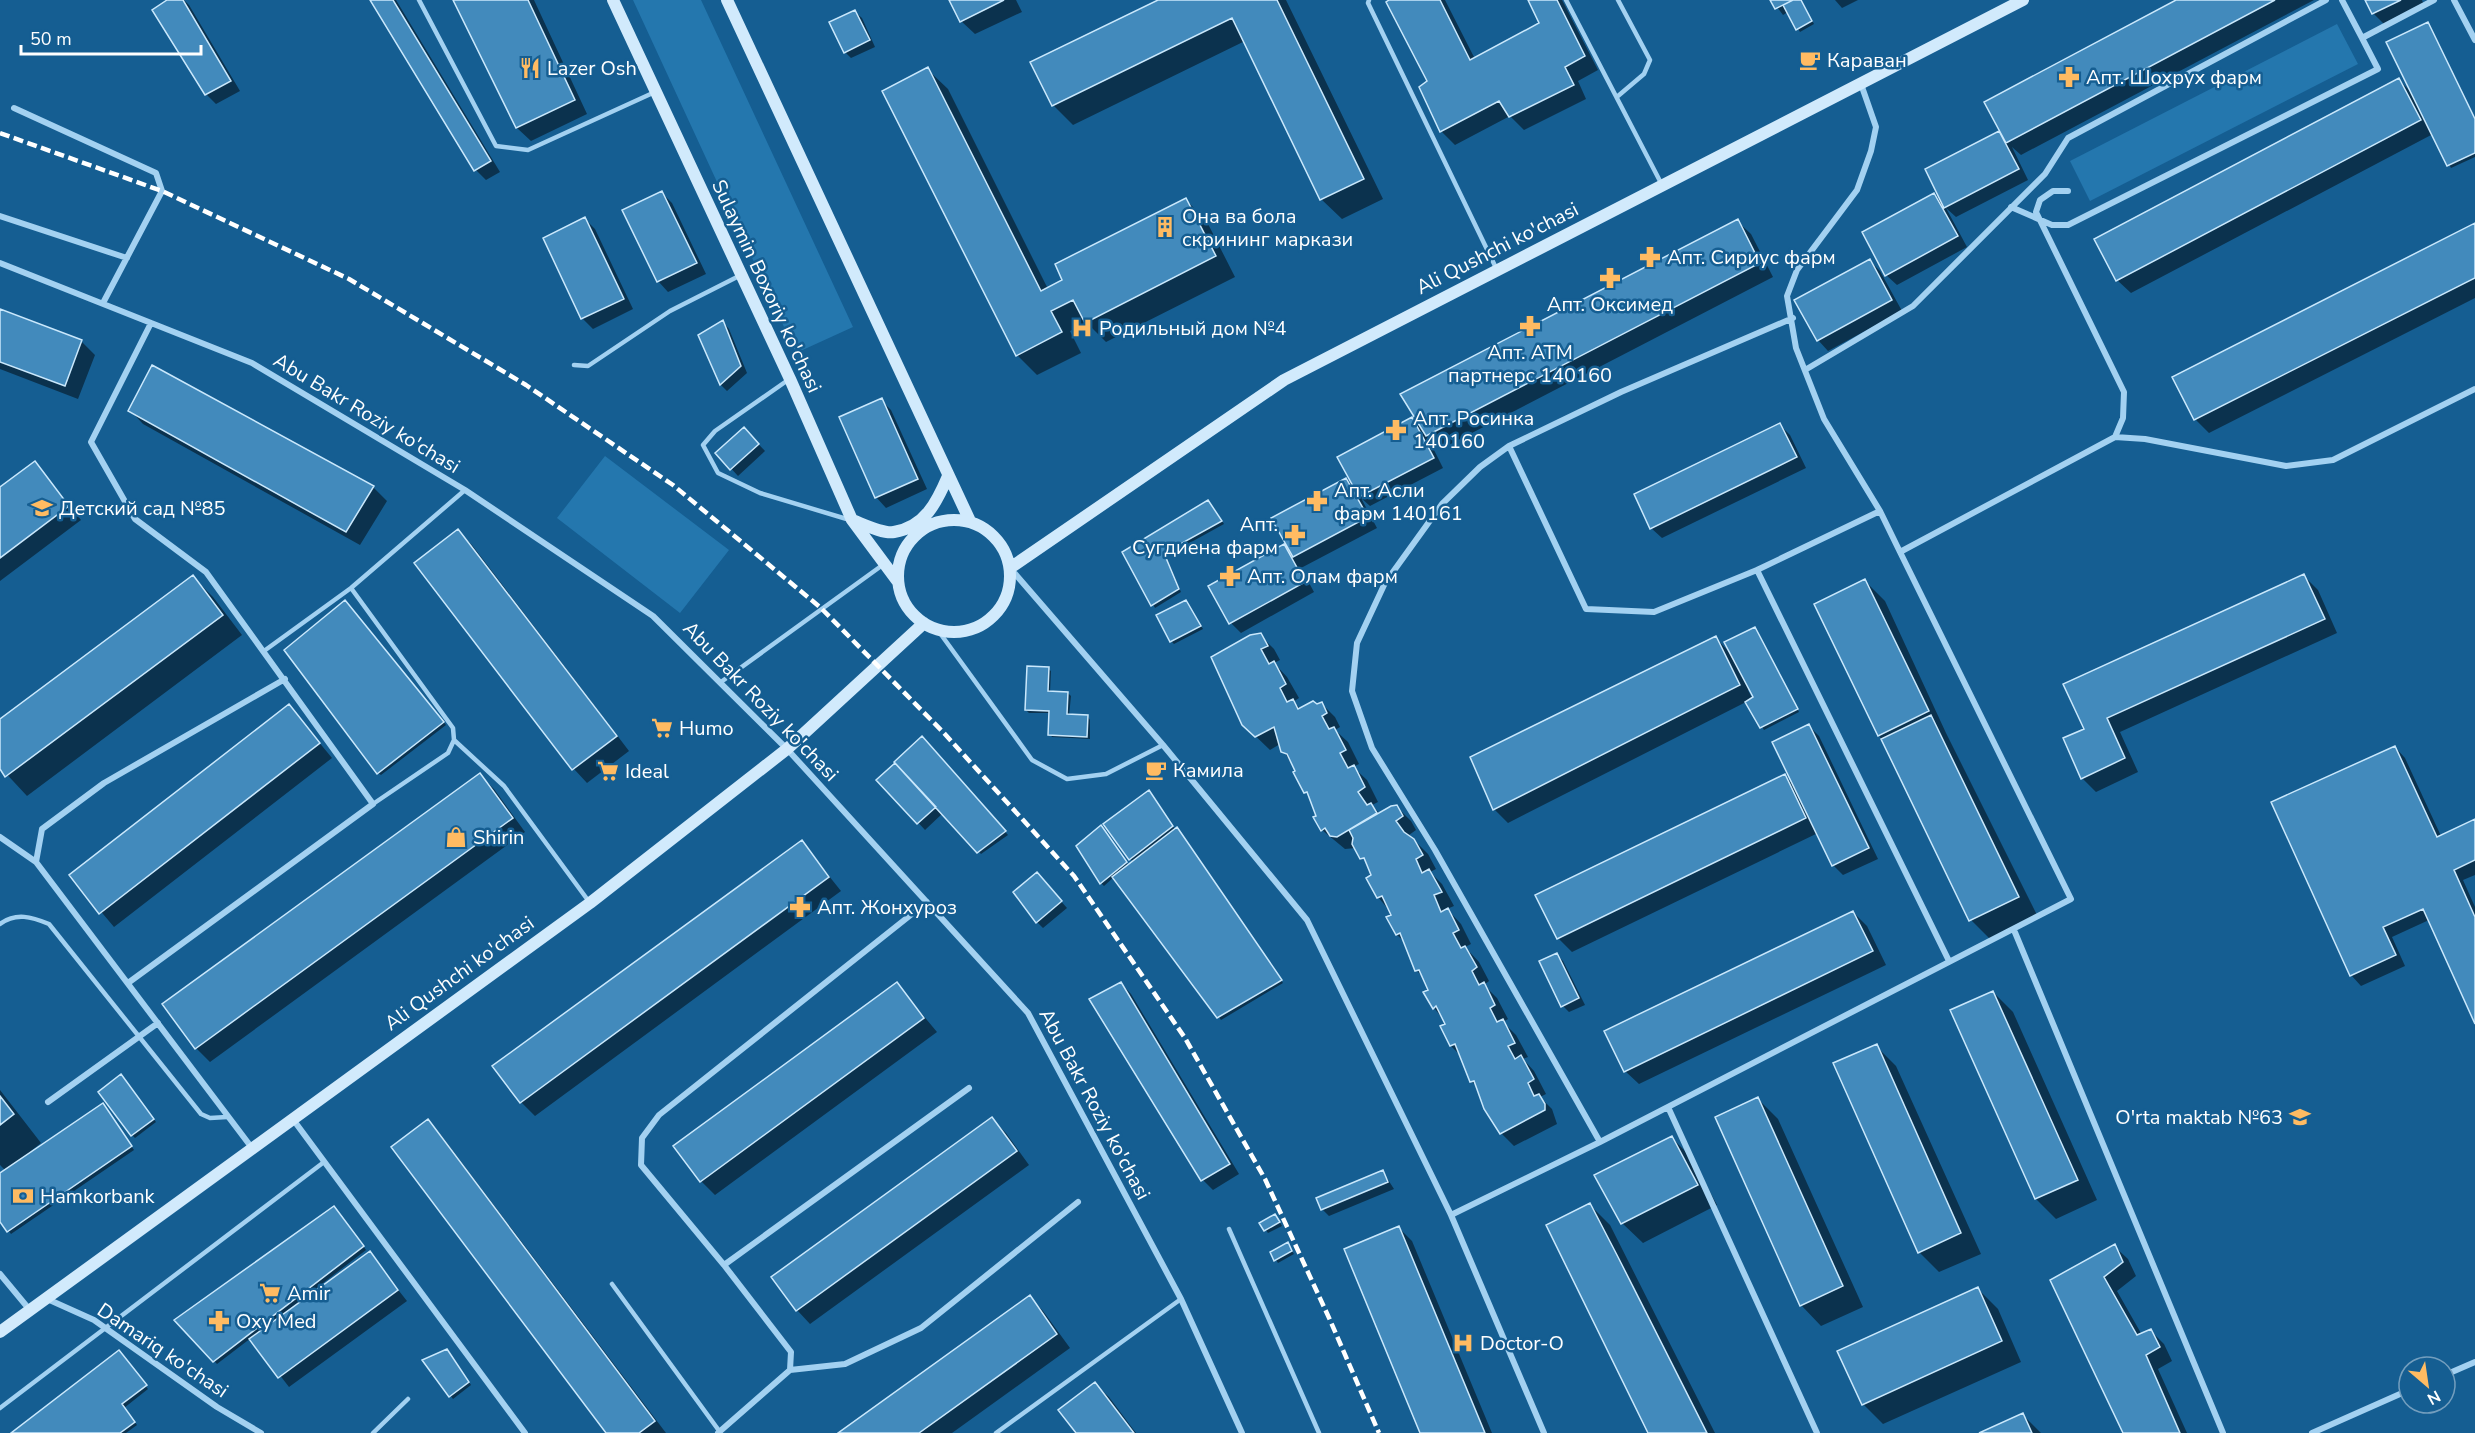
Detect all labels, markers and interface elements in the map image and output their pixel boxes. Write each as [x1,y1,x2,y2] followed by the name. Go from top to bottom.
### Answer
[21,18,201,56] scale bar
[30,27,72,51] text: 50 m
[1827,47,1907,74] place label: Караван
[1798,48,1822,72] cafe icon: Караван
[547,55,637,82] place label: Lazer Osh
[518,56,542,80] restaurant icon: Lazer Osh
[2086,64,2262,91] place label: Апт. Шохрух фарм
[2057,65,2081,89] pharmacy icon: Апт. Шохрух фарм
[705,175,828,397] street label: Sulaymin Boxoriy ko'chasi
[1411,196,1583,301] street label: Ali Qushchi ko'chasi
[1182,203,1353,253] place label: Она ва бола скрининг маркази
[1153,215,1177,239] building icon: Она ва бола скрининг маркази
[1667,244,1836,271] place label: Апт. Сириус фарм
[1638,245,1662,269] pharmacy icon: Апт. Сириус фарм
[1598,266,1622,290] pharmacy icon: Апт. Оксимед
[1547,291,1673,318] place label: Апт. Оксимед
[1518,314,1542,338] pharmacy icon: Апт. АТМ партнерс 140160
[1099,315,1287,342] place label: Родильный дом №4
[1070,316,1094,340] hospital icon: Родильный дом №4
[1448,339,1612,389] place label: Апт. АТМ партнерс 140160
[268,347,465,480] street label: Abu Bakr Roziy ko'chasi
[1413,405,1534,455] place label: Апт. Росинка 140160
[1384,418,1408,442] pharmacy icon: Апт. Росинка 140160
[1334,477,1463,527] place label: Апт. Асли фарм 140161
[1305,489,1329,513] pharmacy icon: Апт. Асли фарм 140161
[59,495,226,522] place label: Детский сад №85
[30,496,54,520] school or university icon: Детский сад №85
[1132,511,1278,561] place label: Апт. Сугдиена фарм
[1283,523,1307,547] pharmacy icon: Апт. Сугдиена фарм
[1247,563,1398,590] place label: Апт. Олам фарм
[1218,564,1242,588] pharmacy icon: Апт. Олам фарм
[677,615,844,787] street label: Abu Bakr Roziy ko'chasi
[679,715,734,742] place label: Humo
[650,716,674,740] supermarket icon: Humo
[1173,757,1244,784] place label: Камила
[625,758,669,785] place label: Ideal
[1144,758,1168,782] cafe icon: Камила
[596,759,620,783] supermarket icon: Ideal
[473,824,524,851] place label: Shirin
[444,825,468,849] shop icon: Shirin
[817,894,957,921] place label: Апт. Жонхуроз
[788,895,812,919] pharmacy icon: Апт. Жонхуроз
[379,910,540,1037] street label: Ali Qushchi ko'chasi
[1033,1004,1157,1205] street label: Abu Bakr Roziy ko'chasi
[2115,1104,2283,1131] place label: O'rta maktab №63
[2288,1105,2312,1129] school or university icon: O'rta maktab №63
[40,1183,156,1210] place label: Hamkorbank
[11,1184,35,1208] bank icon: Hamkorbank
[287,1280,331,1307] place label: Amir
[258,1281,282,1305] supermarket icon: Amir
[92,1297,233,1404] street label: Damariq ko'chasi
[236,1308,316,1335] place label: Oxy Med
[207,1309,231,1333] pharmacy icon: Oxy Med
[1480,1330,1564,1357] place label: Doctor-O
[1451,1331,1475,1355] hospital icon: Doctor-O
[2397,1355,2457,1415] north arrow
[2423,1385,2444,1410] text: N

